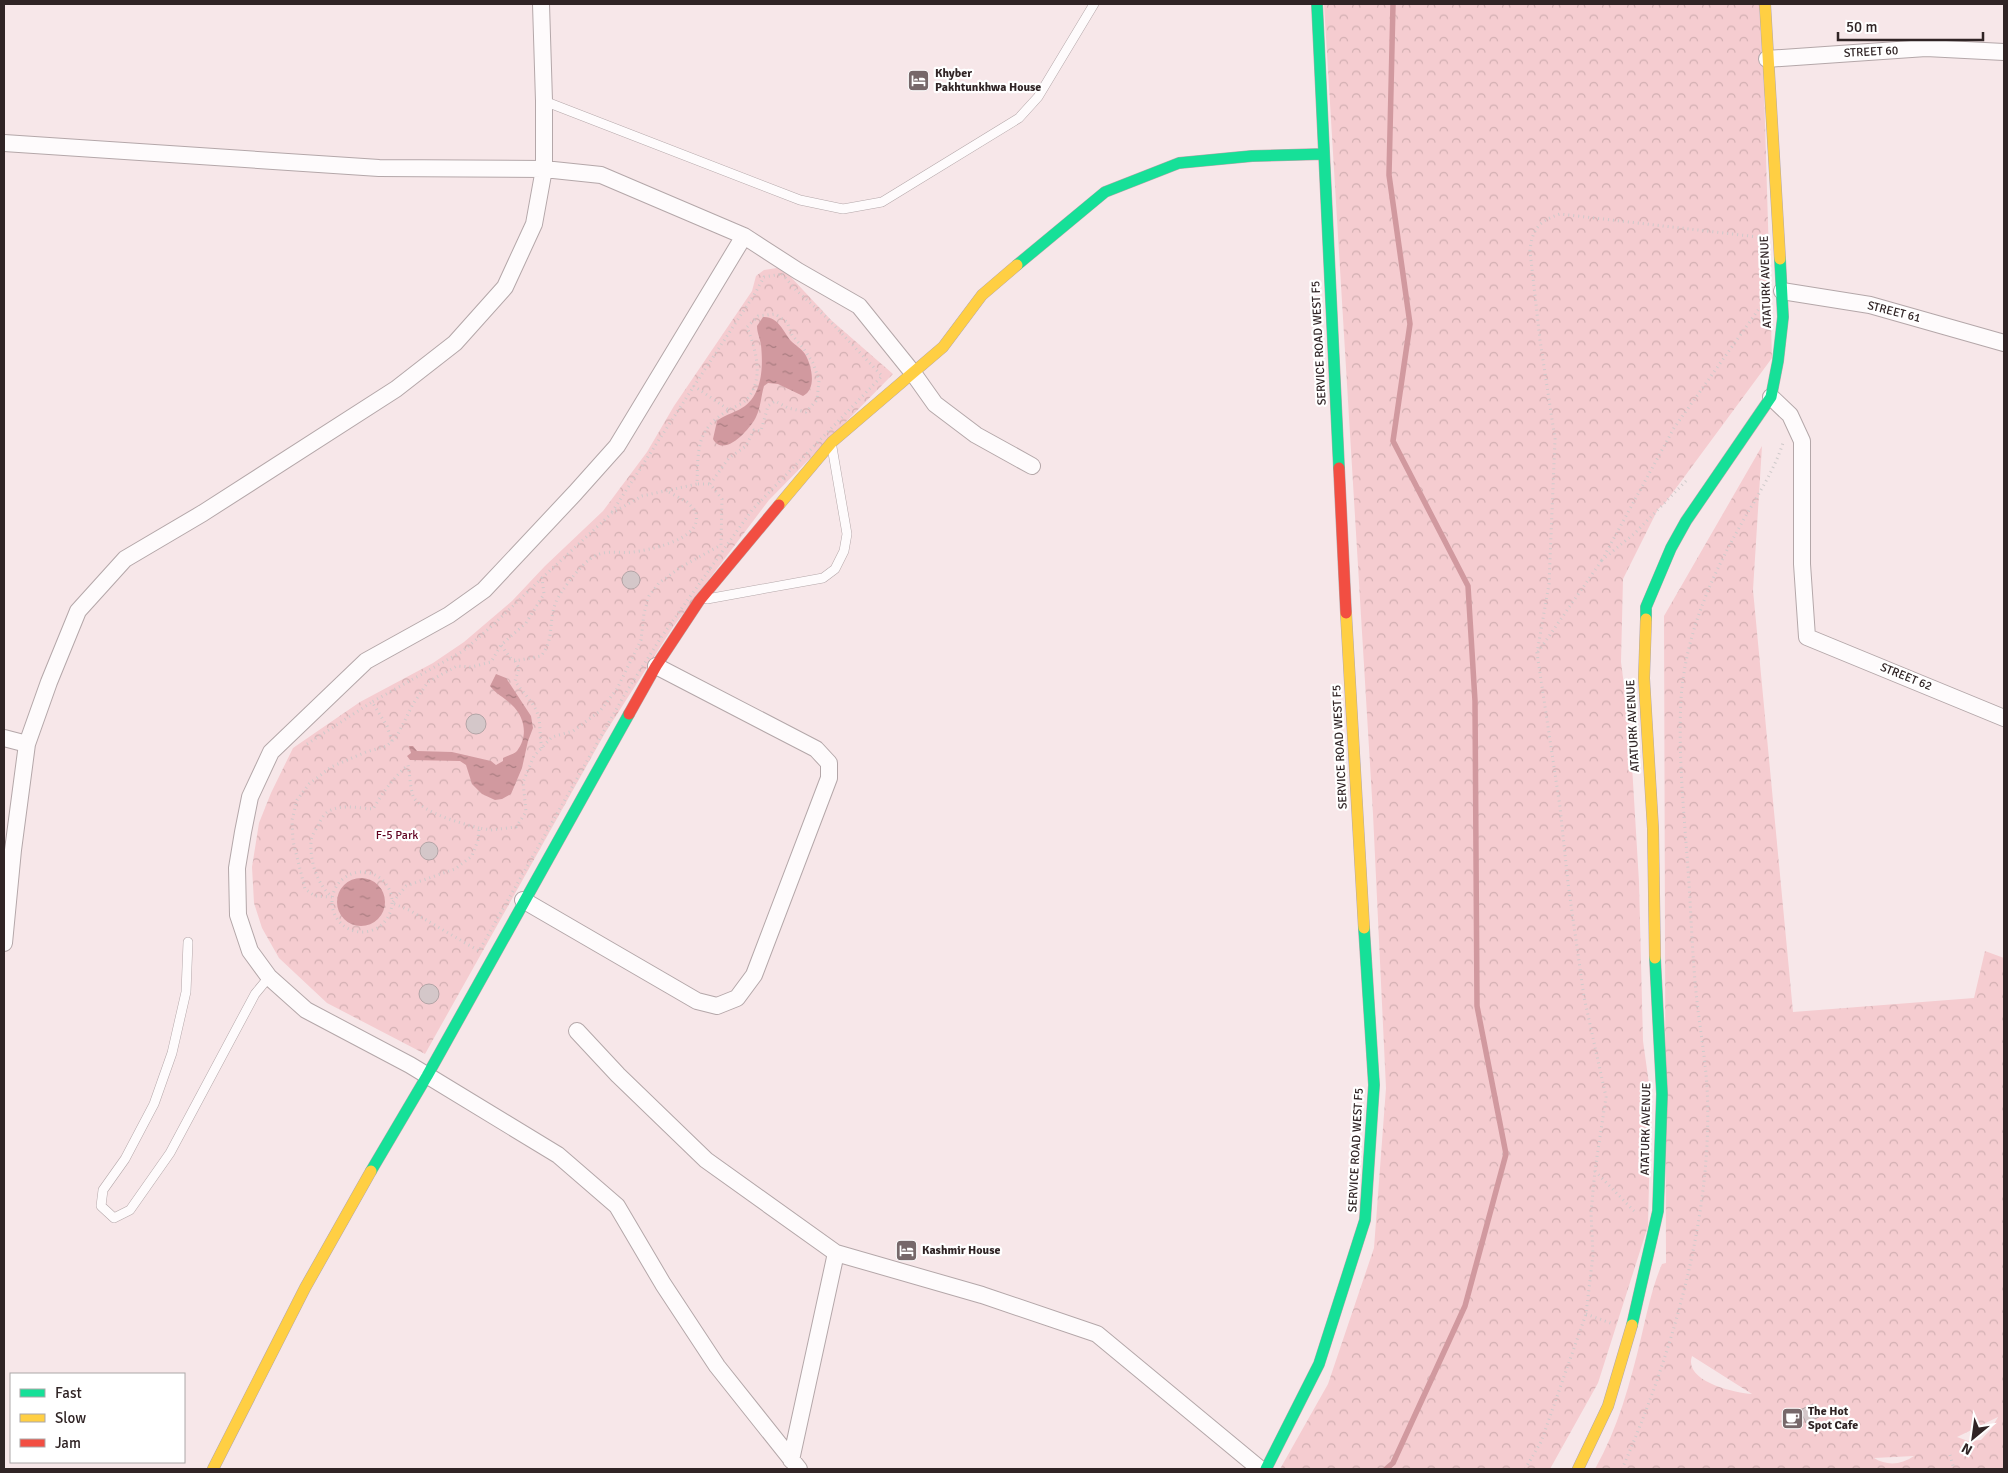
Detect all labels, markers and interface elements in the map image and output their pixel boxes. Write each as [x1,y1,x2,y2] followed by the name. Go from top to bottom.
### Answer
[1838,10,1983,42] scale bar
[1846,18,1877,36] text: 50 m
[1843,43,1899,61] street label: STREET 60
[935,66,1041,95] place label: Khyber Pakhtunkhwa House
[907,68,931,92] hotel icon: Khyber Pakhtunkhwa House
[1757,235,1775,329] street label: ATATURK AVENUE
[1308,280,1330,406] street label: SERVICE ROAD WEST F5
[1866,298,1922,326] street label: STREET 61
[1878,660,1934,694] street label: STREET 62
[1623,679,1643,773] street label: ATATURK AVENUE
[1329,684,1351,810] street label: SERVICE ROAD WEST F5
[376,828,418,843] park label: F-5 Park
[1638,1082,1654,1175] street label: ATATURK AVENUE
[1345,1087,1367,1213] street label: SERVICE ROAD WEST F5
[894,1238,918,1262] hotel icon: Kashmir House
[922,1243,1001,1258] place label: Kashmir House
[10,1373,185,1463] legend
[55,1384,82,1402] text: Fast
[1808,1404,1858,1433] place label: The Hot Spot Cafe
[1780,1406,1804,1430] cafe icon: The Hot Spot Cafe
[55,1409,86,1427] text: Slow
[1948,1413,1998,1463] north arrow
[55,1434,81,1452] text: Jam
[1959,1439,1975,1459] text: N

